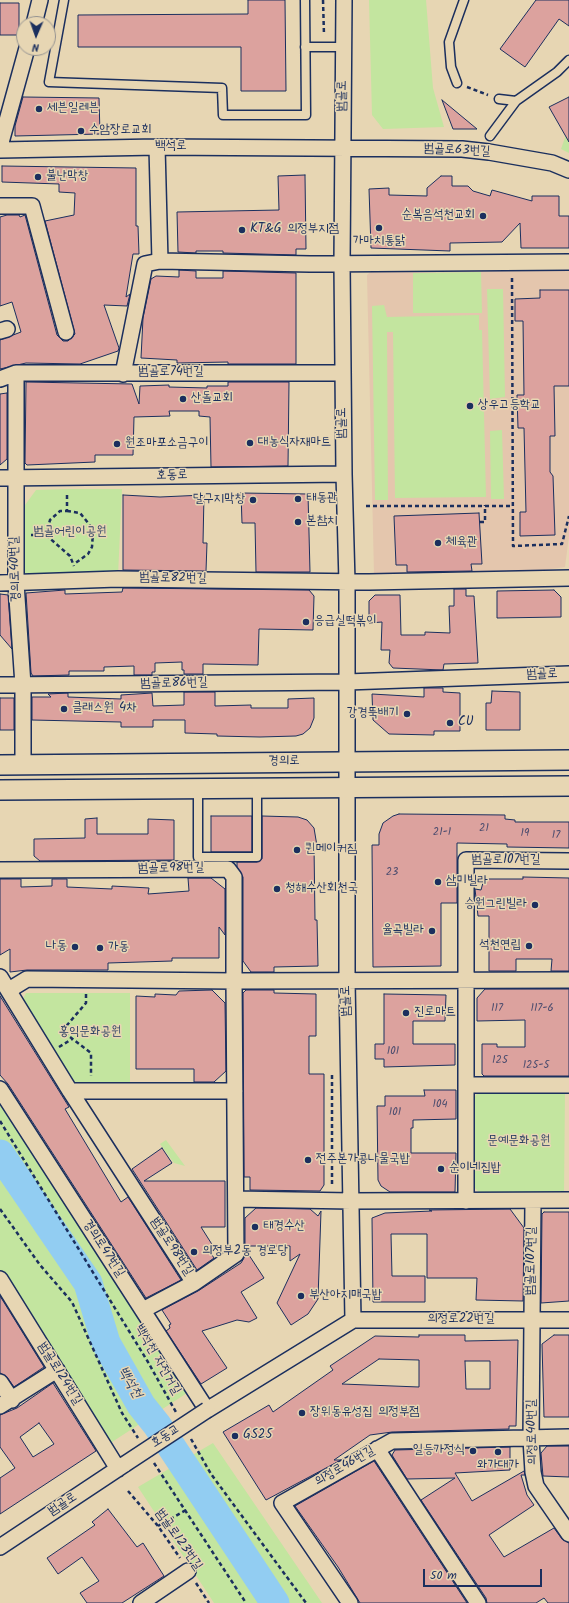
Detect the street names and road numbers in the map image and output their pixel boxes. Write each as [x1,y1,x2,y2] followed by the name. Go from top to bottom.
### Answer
[335,80,351,112] street label: 범골로
[155,139,187,155] street label: 백석로
[423,141,491,161] street label: 범골로63번길
[138,365,204,381] street label: 범골로74번길
[335,407,351,439] street label: 범골로
[156,468,188,484] street label: 호동로
[7,536,25,602] street label: 경의로40번길
[139,571,207,587] street label: 범골로82번길
[526,667,558,683] street label: 범골로
[140,676,208,692] street label: 범골로86번길
[268,754,300,770] street label: 경의로
[472,853,540,869] street label: 범골로107번길
[138,861,204,877] street label: 범골로98번길
[339,985,355,1017] street label: 범골로
[146,1215,196,1279] street label: 범골로98번길
[79,1217,127,1281] street label: 경의로47번길
[524,1226,540,1296] street label: 범골로107번길
[427,1312,495,1328] street label: 의정로22번길
[131,1322,183,1398] street label: 백석천 자전거길
[34,1340,84,1408] street label: 범골로124번길
[525,1399,541,1465] street label: 의정로40번길
[149,1422,183,1452] street label: 호동교
[312,1444,378,1490] street label: 의정로46번길
[46,1490,80,1520] street label: 범골로
[151,1506,205,1574] street label: 범골로123번길

